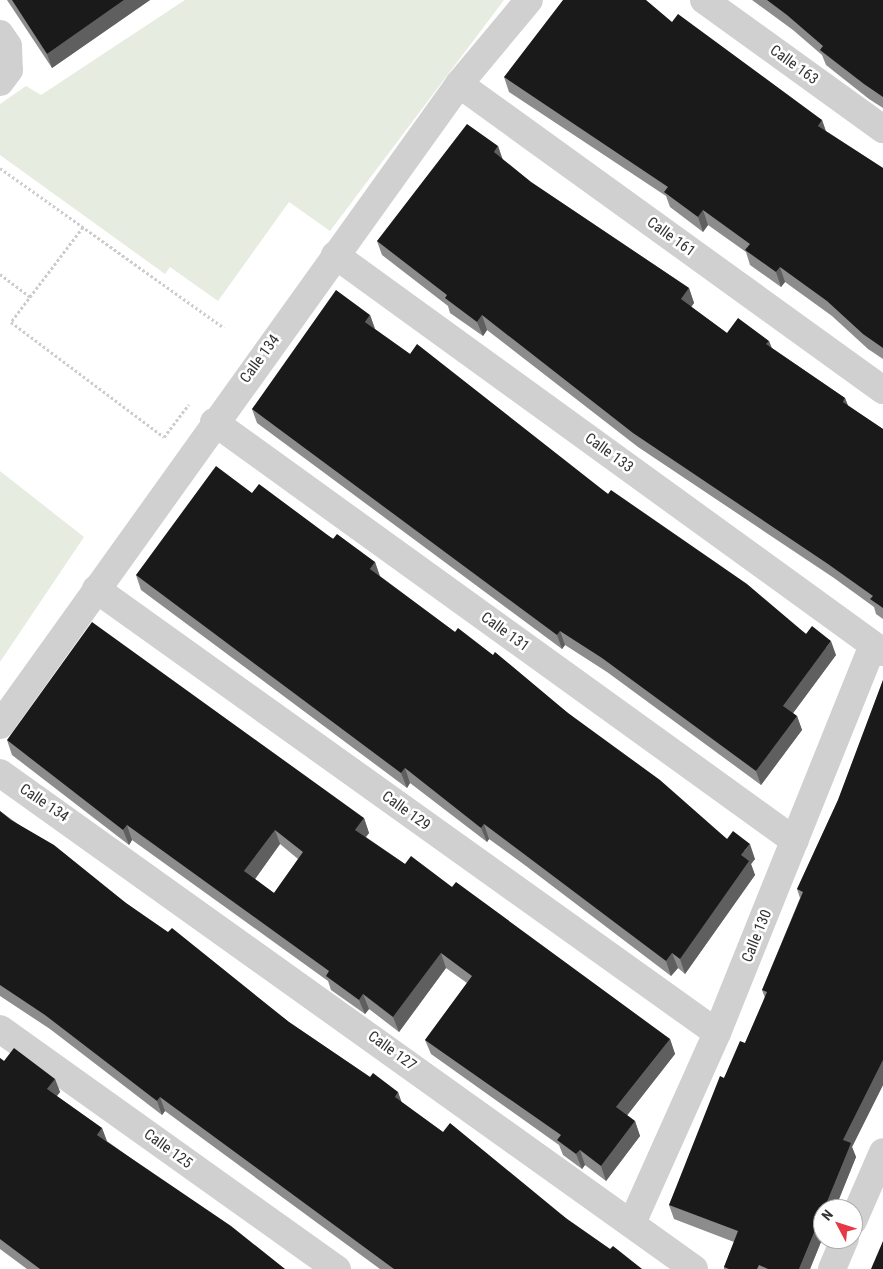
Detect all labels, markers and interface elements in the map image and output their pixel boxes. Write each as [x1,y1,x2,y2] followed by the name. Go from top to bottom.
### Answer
[766,41,822,89] street label: Calle 163
[643,213,699,261] street label: Calle 161
[236,331,284,387] street label: Calle 134
[581,429,637,477] street label: Calle 133
[477,608,533,656] street label: Calle 131
[16,780,72,826] street label: Calle 134
[378,787,434,835] street label: Calle 129
[738,907,776,965] street label: Calle 130
[364,1027,420,1075] street label: Calle 127
[140,1125,196,1173] street label: Calle 125
[813,1199,863,1249] north arrow
[818,1207,836,1223] text: N

